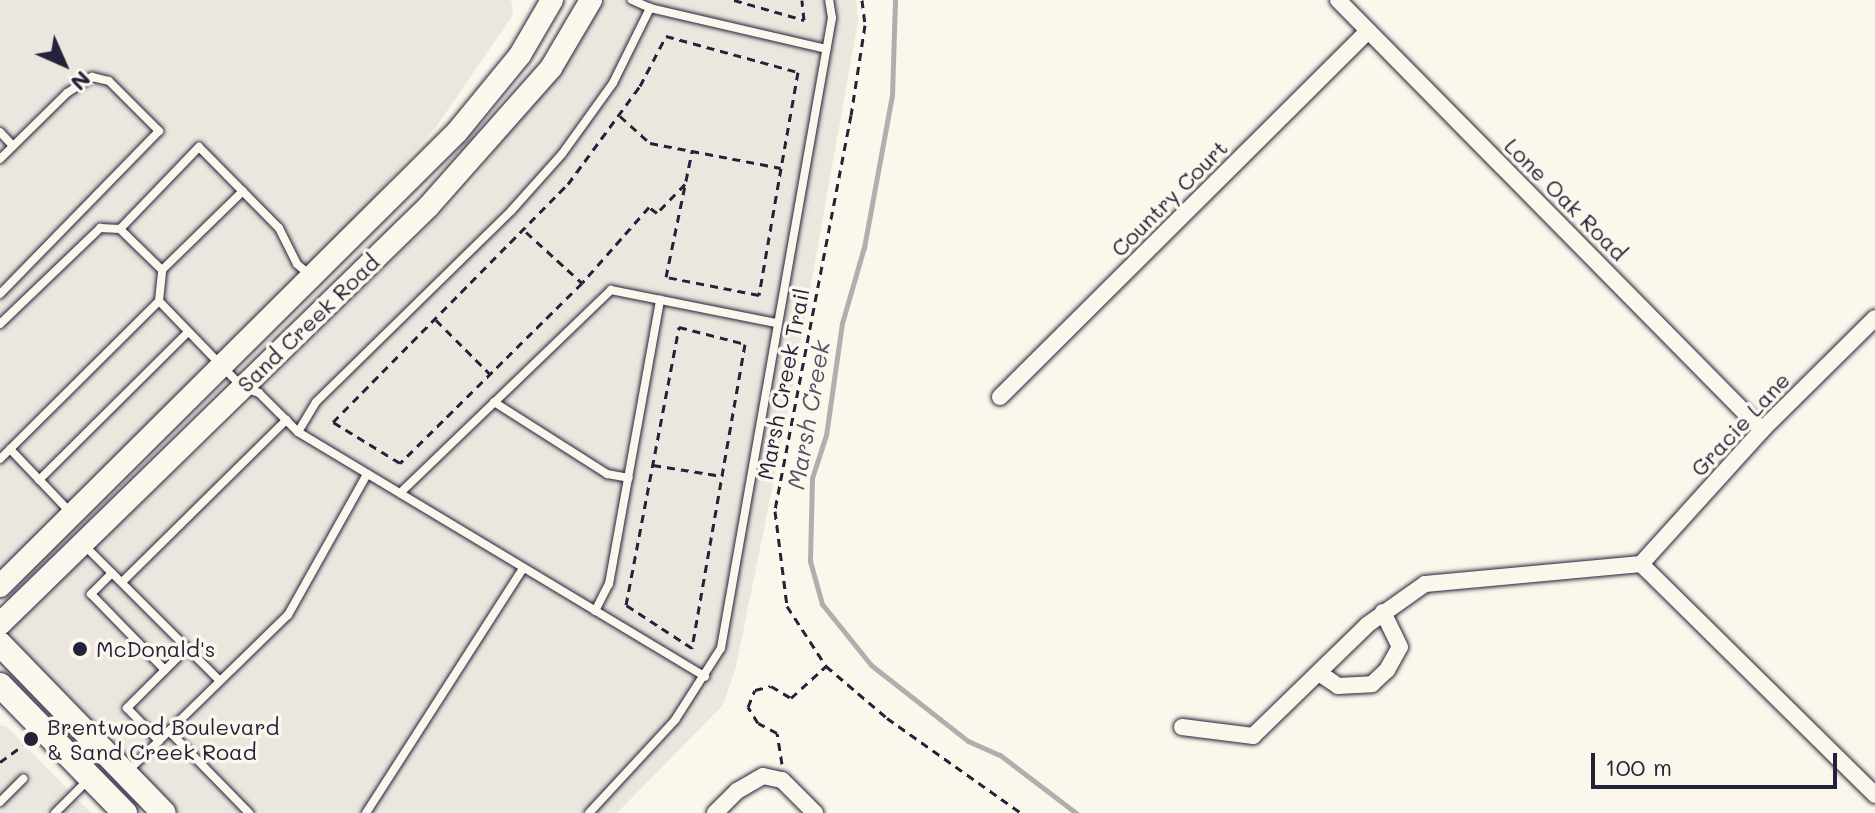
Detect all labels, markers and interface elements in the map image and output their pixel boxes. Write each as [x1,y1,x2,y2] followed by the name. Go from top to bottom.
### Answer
[24,24,104,104] north arrow
[65,65,97,97] text: N
[1499,132,1633,266] street label: Lone Oak Road
[1105,134,1233,262] street label: Country Court
[232,249,384,397] street label: Sand Creek Road
[751,286,815,482] street label: Marsh Creek Trail
[781,338,835,492] water label: Marsh Creek
[1685,367,1795,481] street label: Gracie Lane
[96,636,216,662] place label: McDonald's
[71,640,89,658] marker: McDonald's
[47,713,280,764] place label: Brentwood Boulevard & Sand Creek Road
[22,730,40,748] marker: Brentwood Boulevard & Sand Creek Road
[1595,737,1841,787] scale bar
[1605,751,1672,782] text: 100 m

